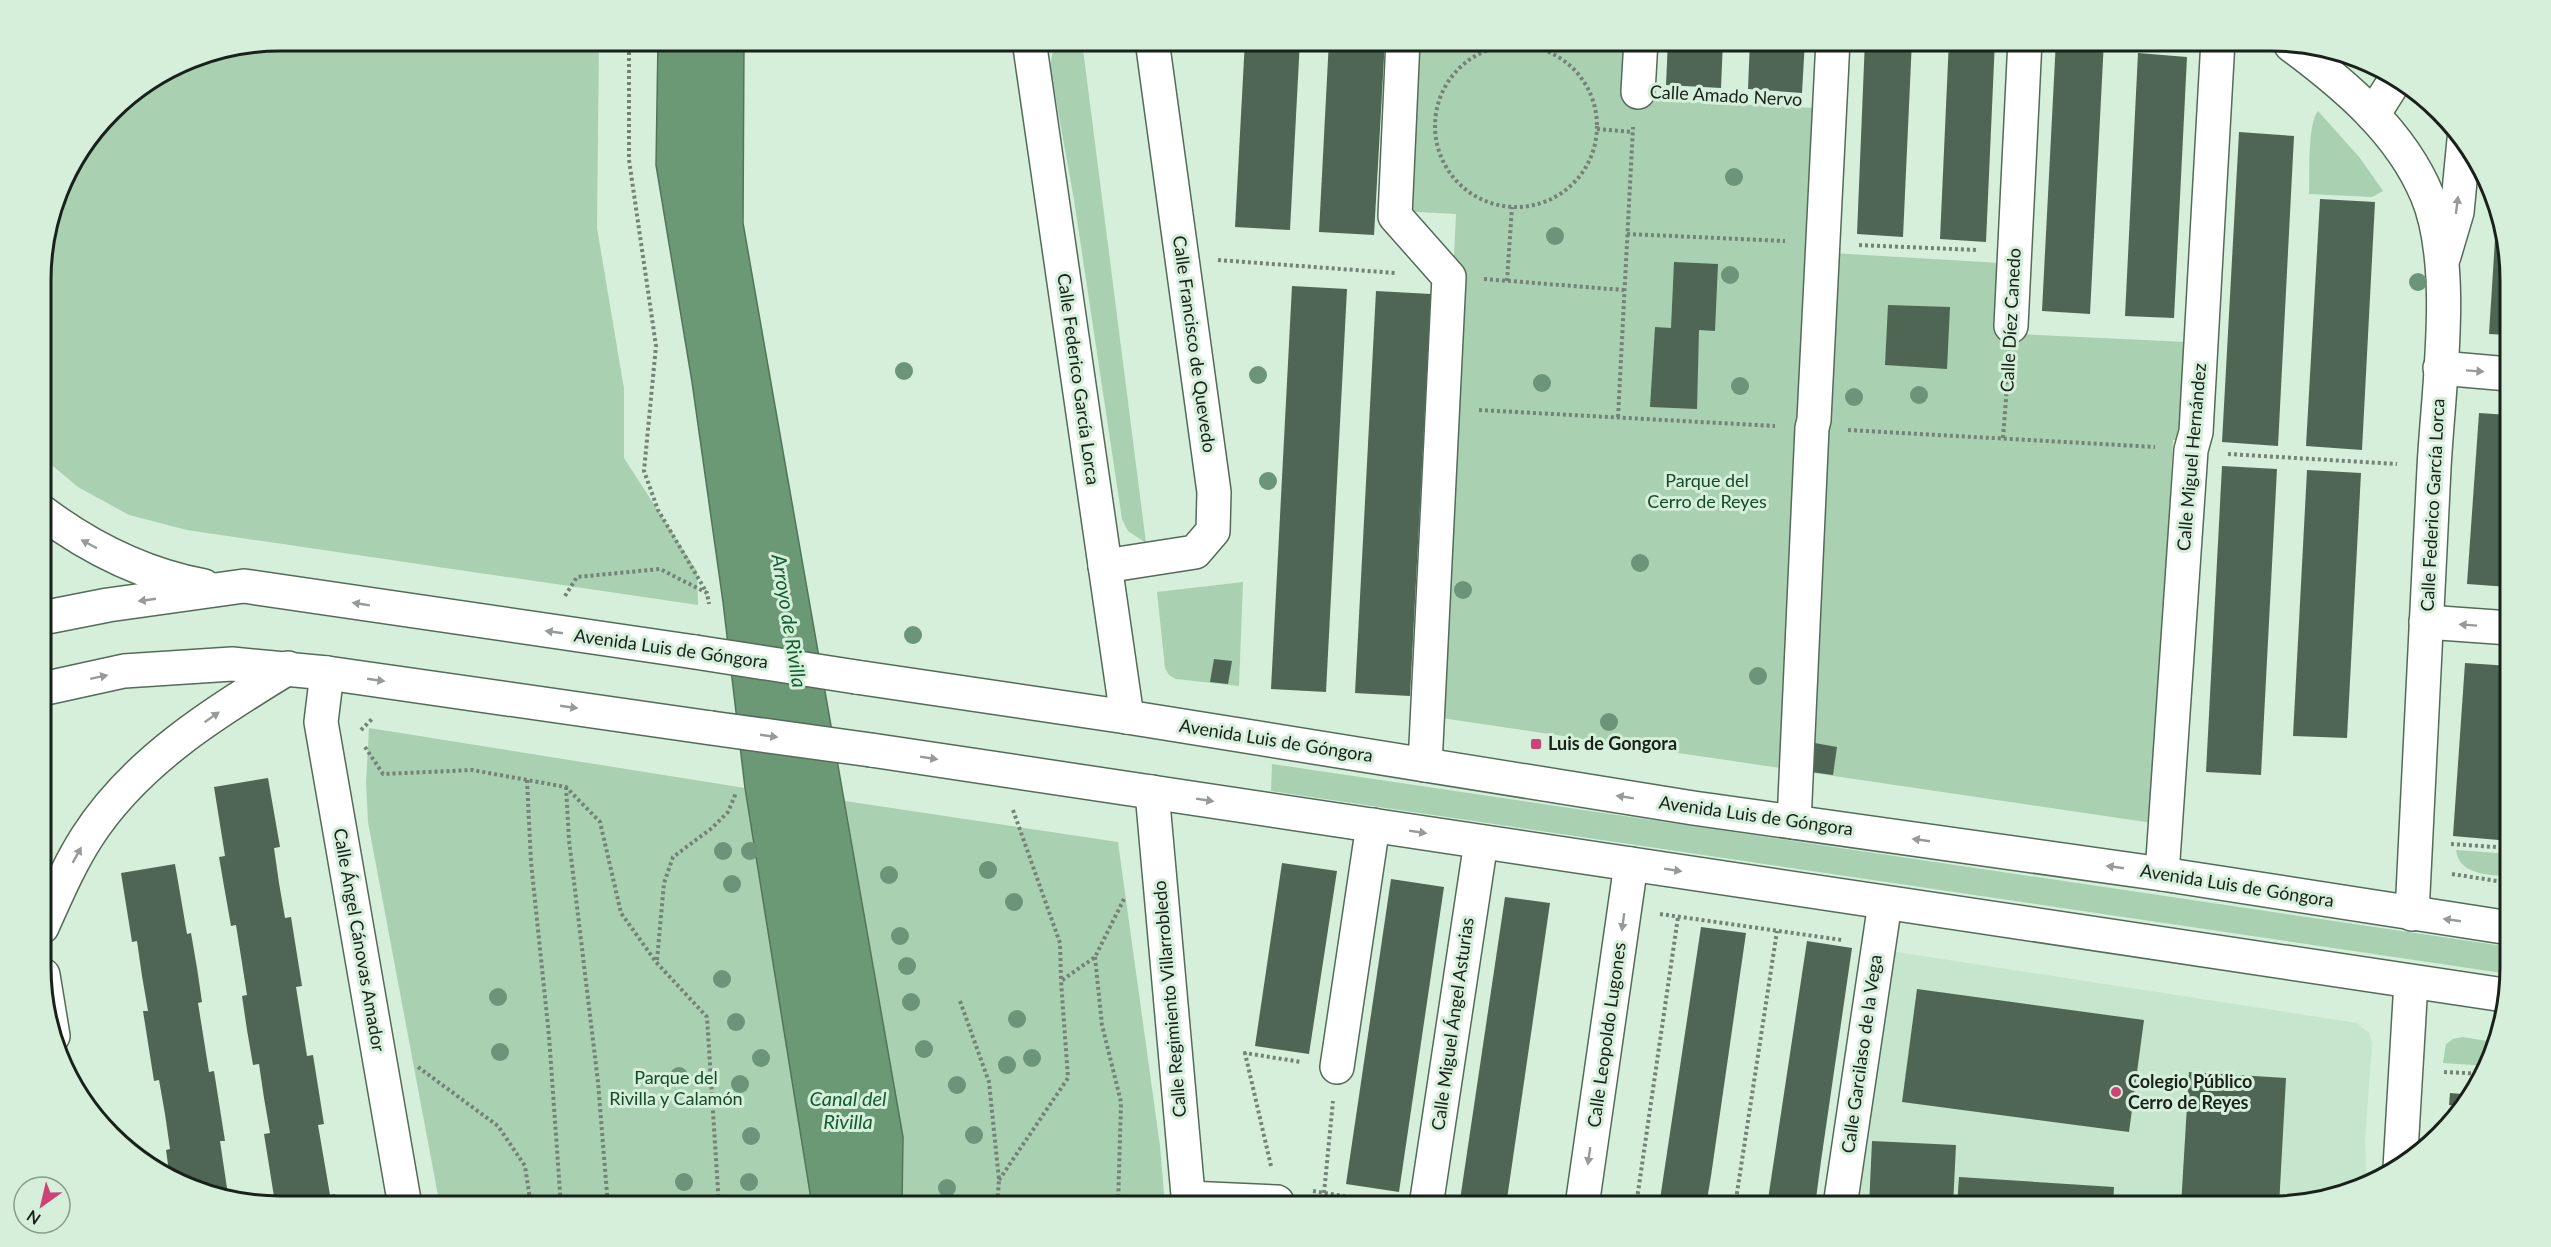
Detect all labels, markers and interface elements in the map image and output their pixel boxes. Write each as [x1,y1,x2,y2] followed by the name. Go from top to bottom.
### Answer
[1649,80,1803,110] street label: Calle Amado Nervo
[2453,195,2462,214] one-way arrow
[1169,234,1221,454] street label: Calle Francisco de Quevedo
[1995,247,2025,393] street label: Calle Díez Canedo
[1053,272,1105,486] street label: Calle Federico García Lorca
[2172,362,2210,552] street label: Calle Miguel Hernández
[2465,366,2484,376] one-way arrow
[2415,398,2449,612] street label: Calle Federico García Lorca
[1647,469,1767,512] park label: Parque del Cerro de Reyes
[80,539,97,549] one-way arrow
[767,551,812,689] water label: Arroyo de Rivilla
[137,595,156,604] one-way arrow
[351,600,370,609] one-way arrow
[2458,620,2477,629] one-way arrow
[573,623,770,673] street label: Avenida Luis de Góngora
[544,627,563,636] one-way arrow
[90,672,109,681] one-way arrow
[367,675,386,684] one-way arrow
[560,703,579,712] one-way arrow
[203,711,219,723] one-way arrow
[1178,714,1375,766] street label: Avenida Luis de Góngora
[760,731,779,740] one-way arrow
[1548,732,1677,754] place label: Luis de Gongora
[1529,737,1543,751] marker: Luis de Gongora
[919,754,938,763] one-way arrow
[1658,790,1855,840] street label: Avenida Luis de Góngora
[1615,792,1634,801] one-way arrow
[1195,795,1214,804] one-way arrow
[330,826,391,1054] street label: Calle Ángel Cánovas Amador
[1409,827,1428,836] one-way arrow
[1912,835,1931,844] one-way arrow
[72,847,82,864] one-way arrow
[2139,859,2336,911] street label: Avenida Luis de Góngora
[2105,862,2124,871] one-way arrow
[1664,866,1683,875] one-way arrow
[1148,880,1190,1118] street label: Calle Regimiento Villarrobledo
[1618,912,1627,931] one-way arrow
[2443,915,2462,924] one-way arrow
[1426,916,1478,1132] street label: Calle Miguel Ángel Asturias
[1582,941,1630,1129] street label: Calle Leopoldo Lugones
[1836,953,1886,1155] street label: Calle Garcilaso de la Vega
[609,1066,743,1109] park label: Parque del Rivilla y Calamón
[2128,1070,2252,1113] place label: Colegio Público Cerro de Reyes
[2109,1085,2123,1099] marker: Colegio Público Cerro de Reyes
[809,1086,887,1133] water label: Canal del Rivilla
[1585,1147,1594,1166] one-way arrow
[12,1175,72,1235] north arrow
[23,1207,44,1229] text: N

